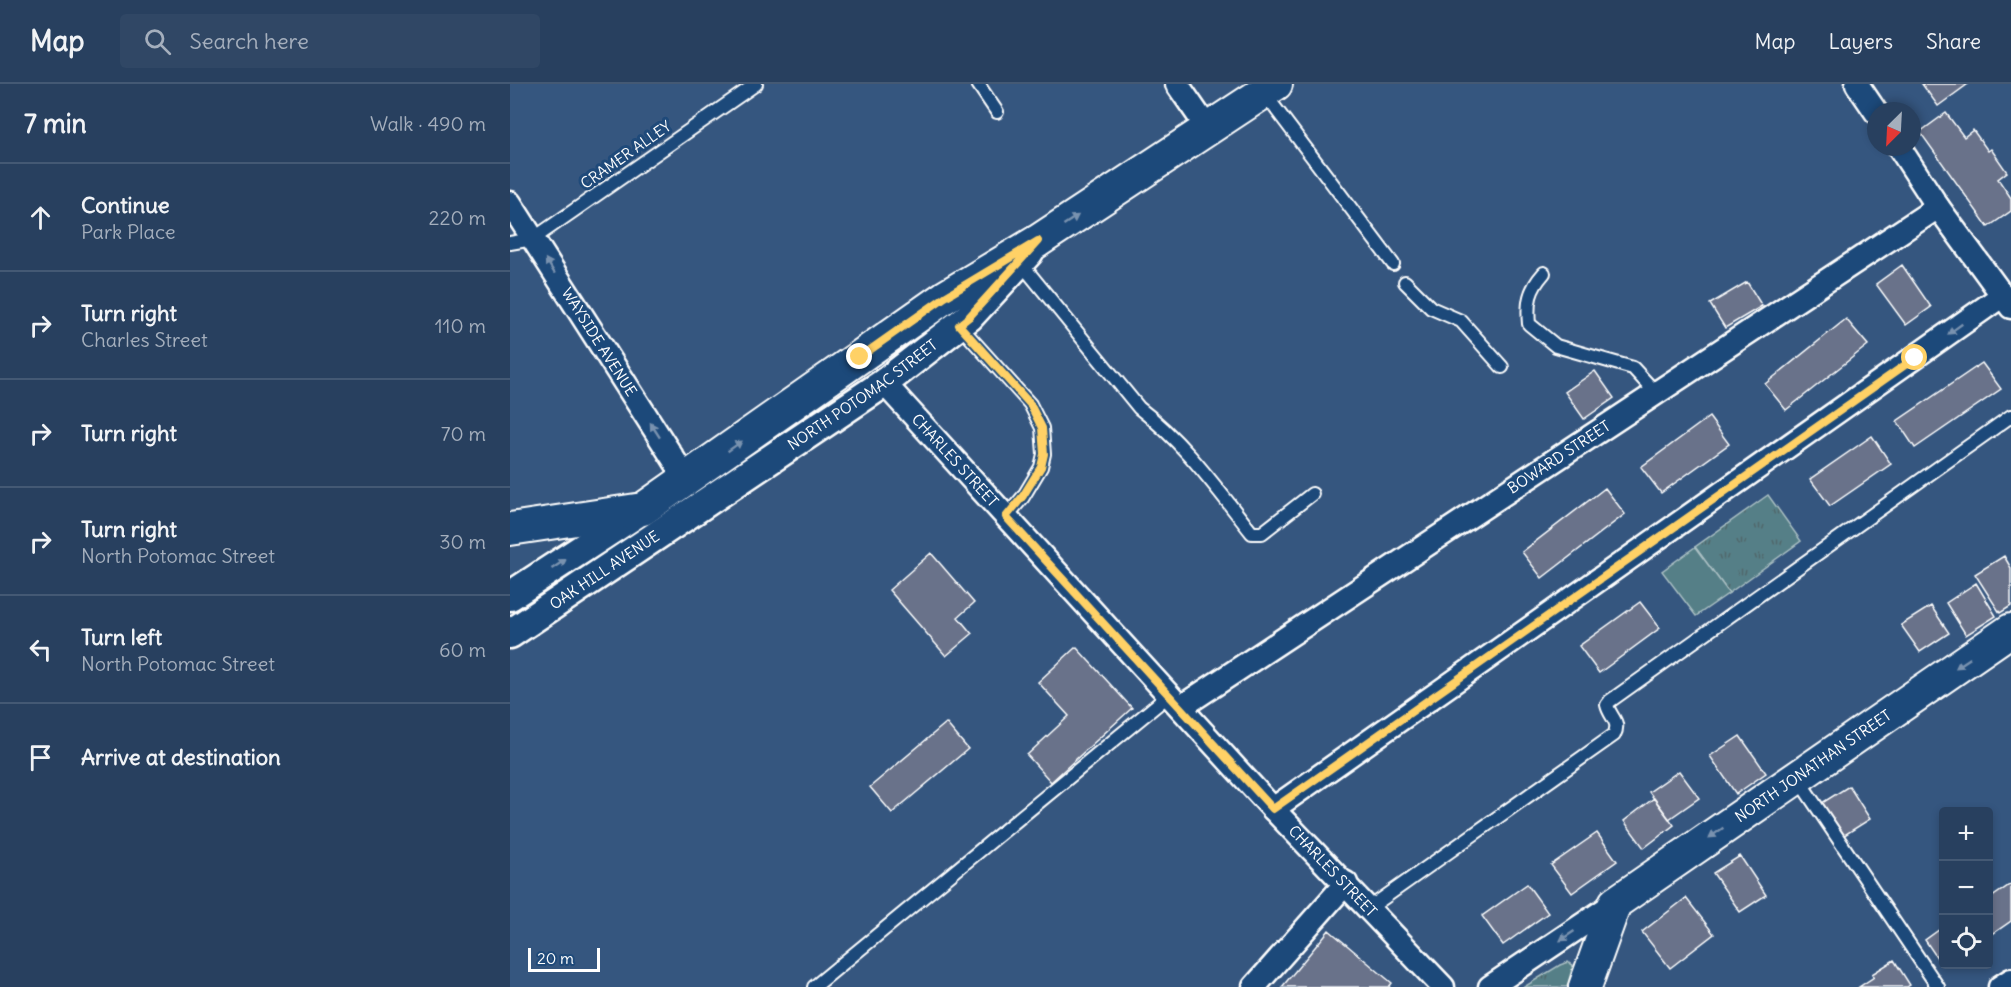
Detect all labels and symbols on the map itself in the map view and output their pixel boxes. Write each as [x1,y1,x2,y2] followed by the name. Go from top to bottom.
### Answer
[1867,102,1921,156] north arrow
[577,116,675,193] street label: CRAMER ALLEY
[1062,215,1079,226] one-way arrow
[545,258,556,274] one-way arrow
[558,284,641,400] street label: WAYSIDE AVENUE
[1948,323,1963,335] one-way arrow
[784,335,941,454] street label: NORTH POTOMAC STREET
[846,343,872,369] route end
[1901,344,1927,370] route start
[908,410,1003,511] street label: CHARLES STREET
[1504,416,1614,498] street label: BOWARD STREET
[649,423,661,439] one-way arrow
[726,440,742,452] one-way arrow
[546,526,663,614] street label: OAK HILL AVENUE
[551,559,567,570] one-way arrow
[1955,657,1971,669] one-way arrow
[1731,705,1895,826] street label: NORTH JONATHAN STREET
[1285,821,1381,921] street label: CHARLES STREET
[1708,827,1724,839] one-way arrow
[1558,930,1575,941] one-way arrow
[528,945,600,972] scale bar

